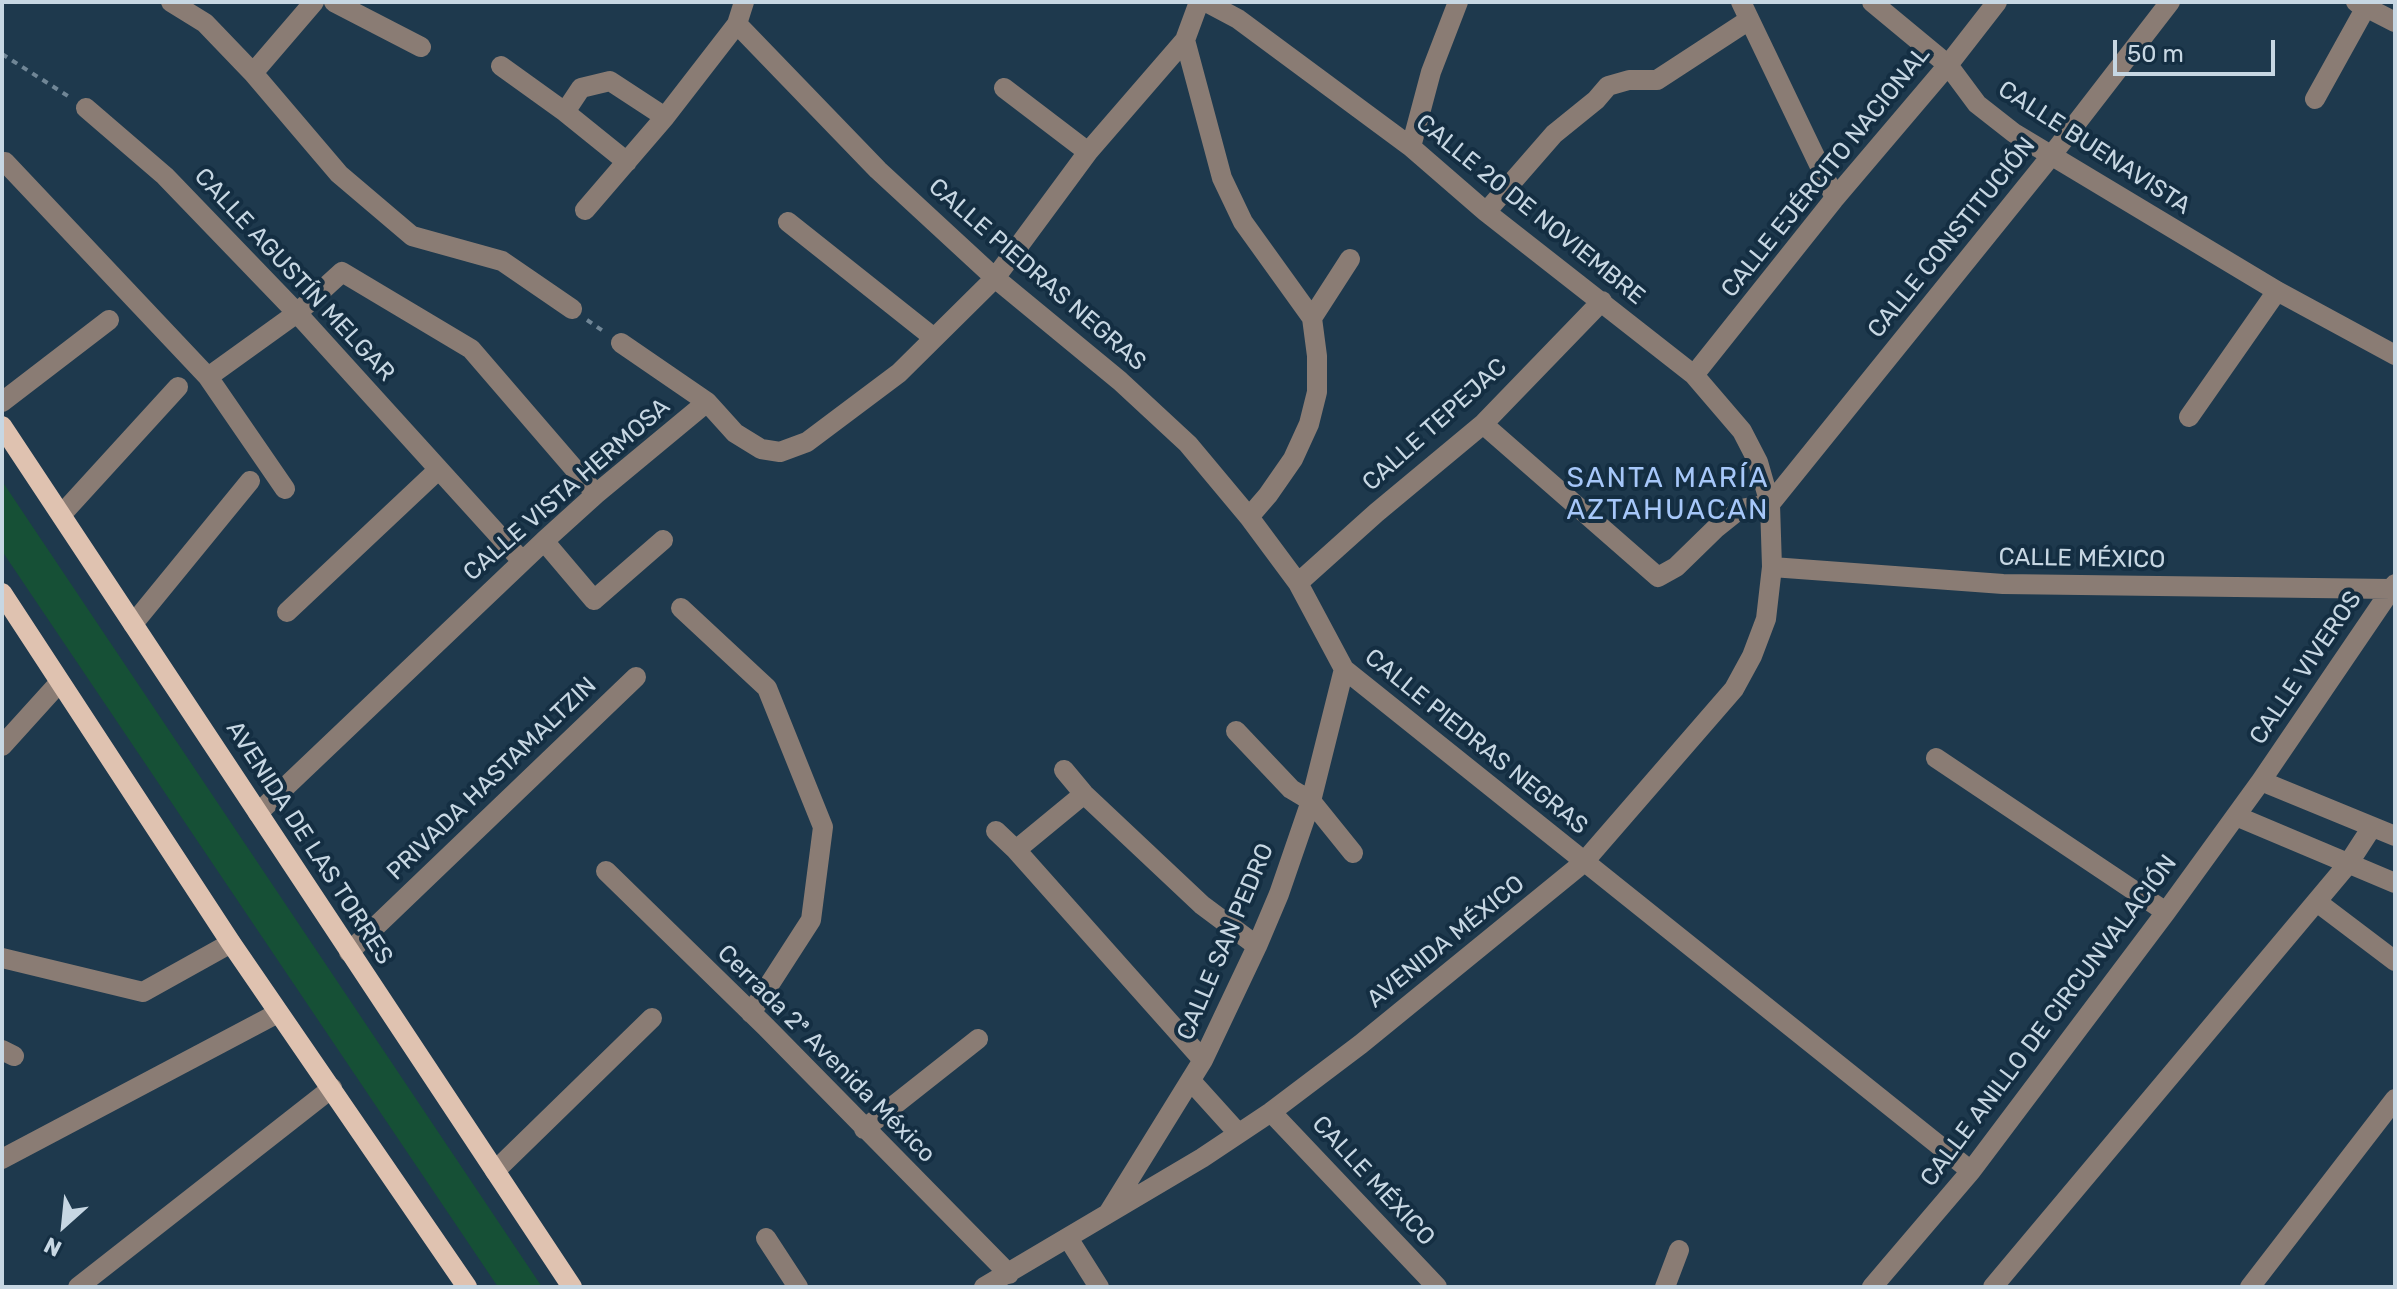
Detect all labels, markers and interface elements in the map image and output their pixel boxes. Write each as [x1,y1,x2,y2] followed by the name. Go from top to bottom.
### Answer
[2117,24,2279,74] scale bar
[2127,40,2184,68] text: 50 m
[1716,41,1936,303] street label: CALLE EJÉRCITO NACIONAL
[1992,75,2196,221] street label: CALLE BUENAVISTA
[1410,109,1650,311] street label: CALLE 20 DE NOVIEMBRE
[1862,132,2042,344] street label: CALLE CONSTITUCIÓN
[188,163,400,387] street label: CALLE AGUSTÍN MELGAR
[922,173,1152,377] street label: CALLE PIEDRAS NEGRAS
[1357,353,1513,497] street label: CALLE TEPEJAC
[458,393,676,587] street label: CALLE VISTA HERMOSA
[1567,462,1769,528] district label: SANTA MARÍA AZTAHUACAN
[1998,543,2166,575] street label: CALLE MÉXICO
[2244,586,2368,750] street label: CALLE VIVEROS
[1359,643,1593,841] street label: CALLE PIEDRAS NEGRAS
[381,671,603,887] street label: PRIVADA HASTAMALTZIN
[219,716,399,970] street label: AVENIDA DE LAS TORRES
[1172,839,1280,1045] street label: CALLE SAN PEDRO
[1915,850,2183,1192] street label: CALLE ANILLO DE CIRCUNVALACIÓN
[1361,870,1531,1014] street label: AVENIDA MÉXICO
[711,939,941,1169] street label: Cerrada 2ª Avenida México
[1306,1110,1440,1252] street label: CALLE MÉXICO
[24,1185,104,1265] north arrow
[40,1231,66,1262] text: N

